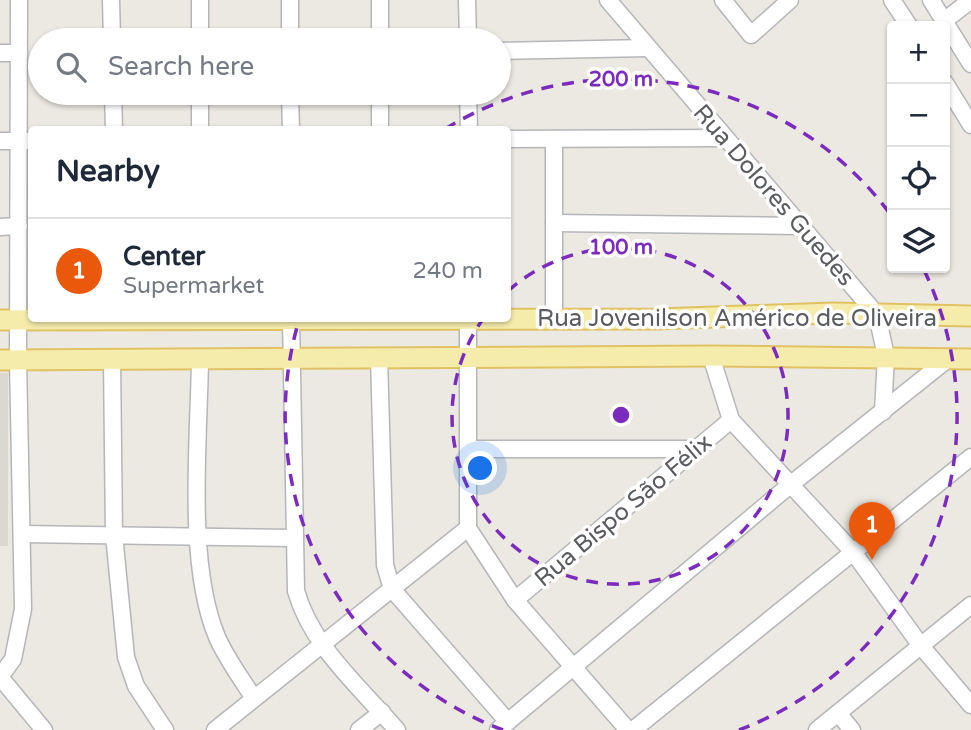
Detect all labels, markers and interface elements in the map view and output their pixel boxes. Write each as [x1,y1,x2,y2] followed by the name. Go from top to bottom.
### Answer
[887,21,950,273] map controls
[887,21,950,84] button: +
[28,28,511,105] search box
[52,48,90,86] icon: search
[108,51,254,82] text: Search here
[589,67,653,92] text: 200 m
[887,84,950,147] button: −
[687,99,860,292] street label: Rua Dolores Guedes
[887,147,950,210] button: locate
[56,153,160,190] text: Nearby
[887,210,950,273] button: layers
[589,235,653,260] text: 100 m
[123,241,205,272] text: Center
[72,257,86,285] text: 1
[413,257,483,285] text: 240 m
[123,272,264,300] text: Supermarket
[537,304,937,333] street label: Rua Jovenilson Américo de Oliveira
[609,403,633,427] centre of rings
[529,428,718,593] street label: Rua Bispo São Félix
[463,451,497,485] your location
[849,502,895,560] pin: 1

